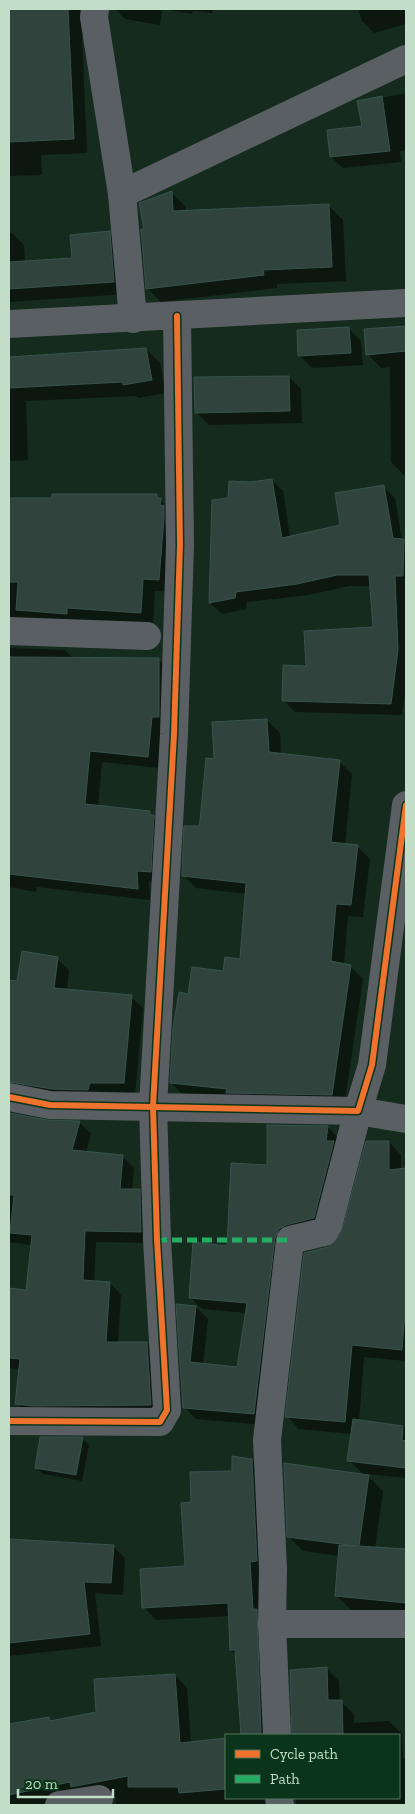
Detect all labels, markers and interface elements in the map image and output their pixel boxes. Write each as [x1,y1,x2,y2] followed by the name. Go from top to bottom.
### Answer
[225,1734,400,1799] legend
[270,1745,339,1763] text: Cycle path
[18,1766,112,1798] scale bar
[270,1770,300,1788] text: Path
[25,1775,58,1793] text: 20 m

